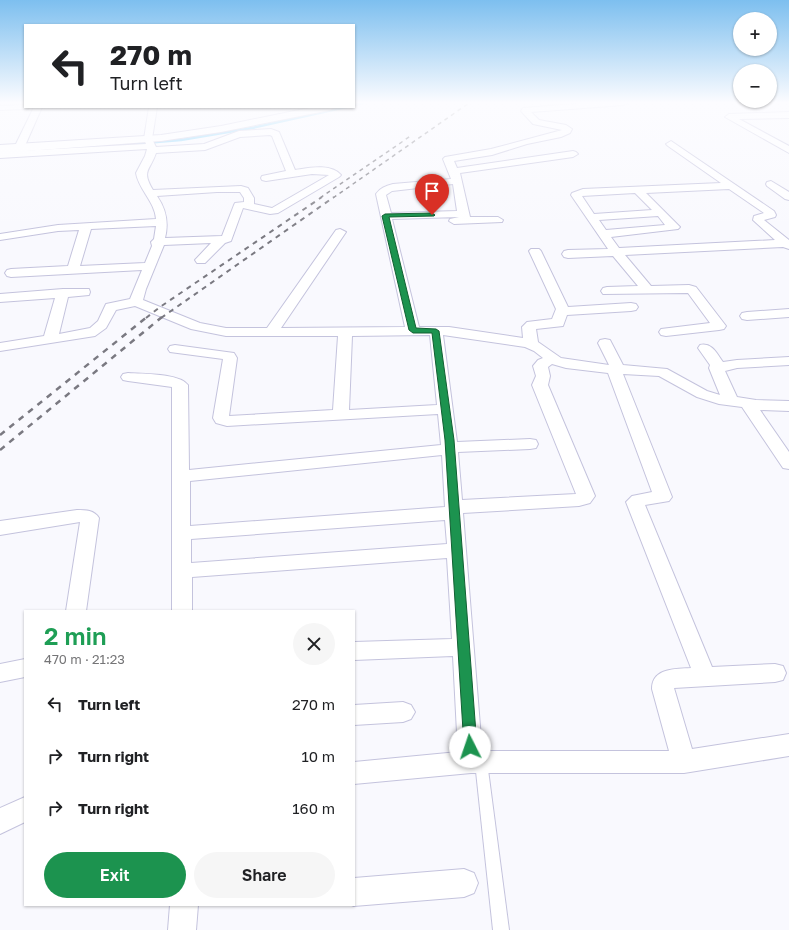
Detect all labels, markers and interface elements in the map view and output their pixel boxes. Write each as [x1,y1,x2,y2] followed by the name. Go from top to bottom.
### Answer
[733,12,777,108] map controls
[733,12,777,56] button: +
[110,38,192,71] text: 270 m
[44,40,96,92] icon: left
[733,64,777,108] button: −
[110,72,183,94] text: Turn left
[415,174,449,215] pin
[421,180,443,202] icon: arrive
[44,621,106,650] text: 2 min
[293,623,335,665] button: close
[44,651,125,667] text: 470 m · 21:23
[44,693,66,715] icon: left
[78,695,140,713] text: Turn left
[292,695,335,713] text: 270 m
[449,726,491,768] position arrow
[44,745,66,767] icon: right
[78,747,149,765] text: Turn right
[301,747,335,765] text: 10 m
[44,797,66,819] icon: right
[78,799,149,817] text: Turn right
[292,799,335,817] text: 160 m
[44,852,186,898] button: Exit
[194,852,335,898] button: Share

